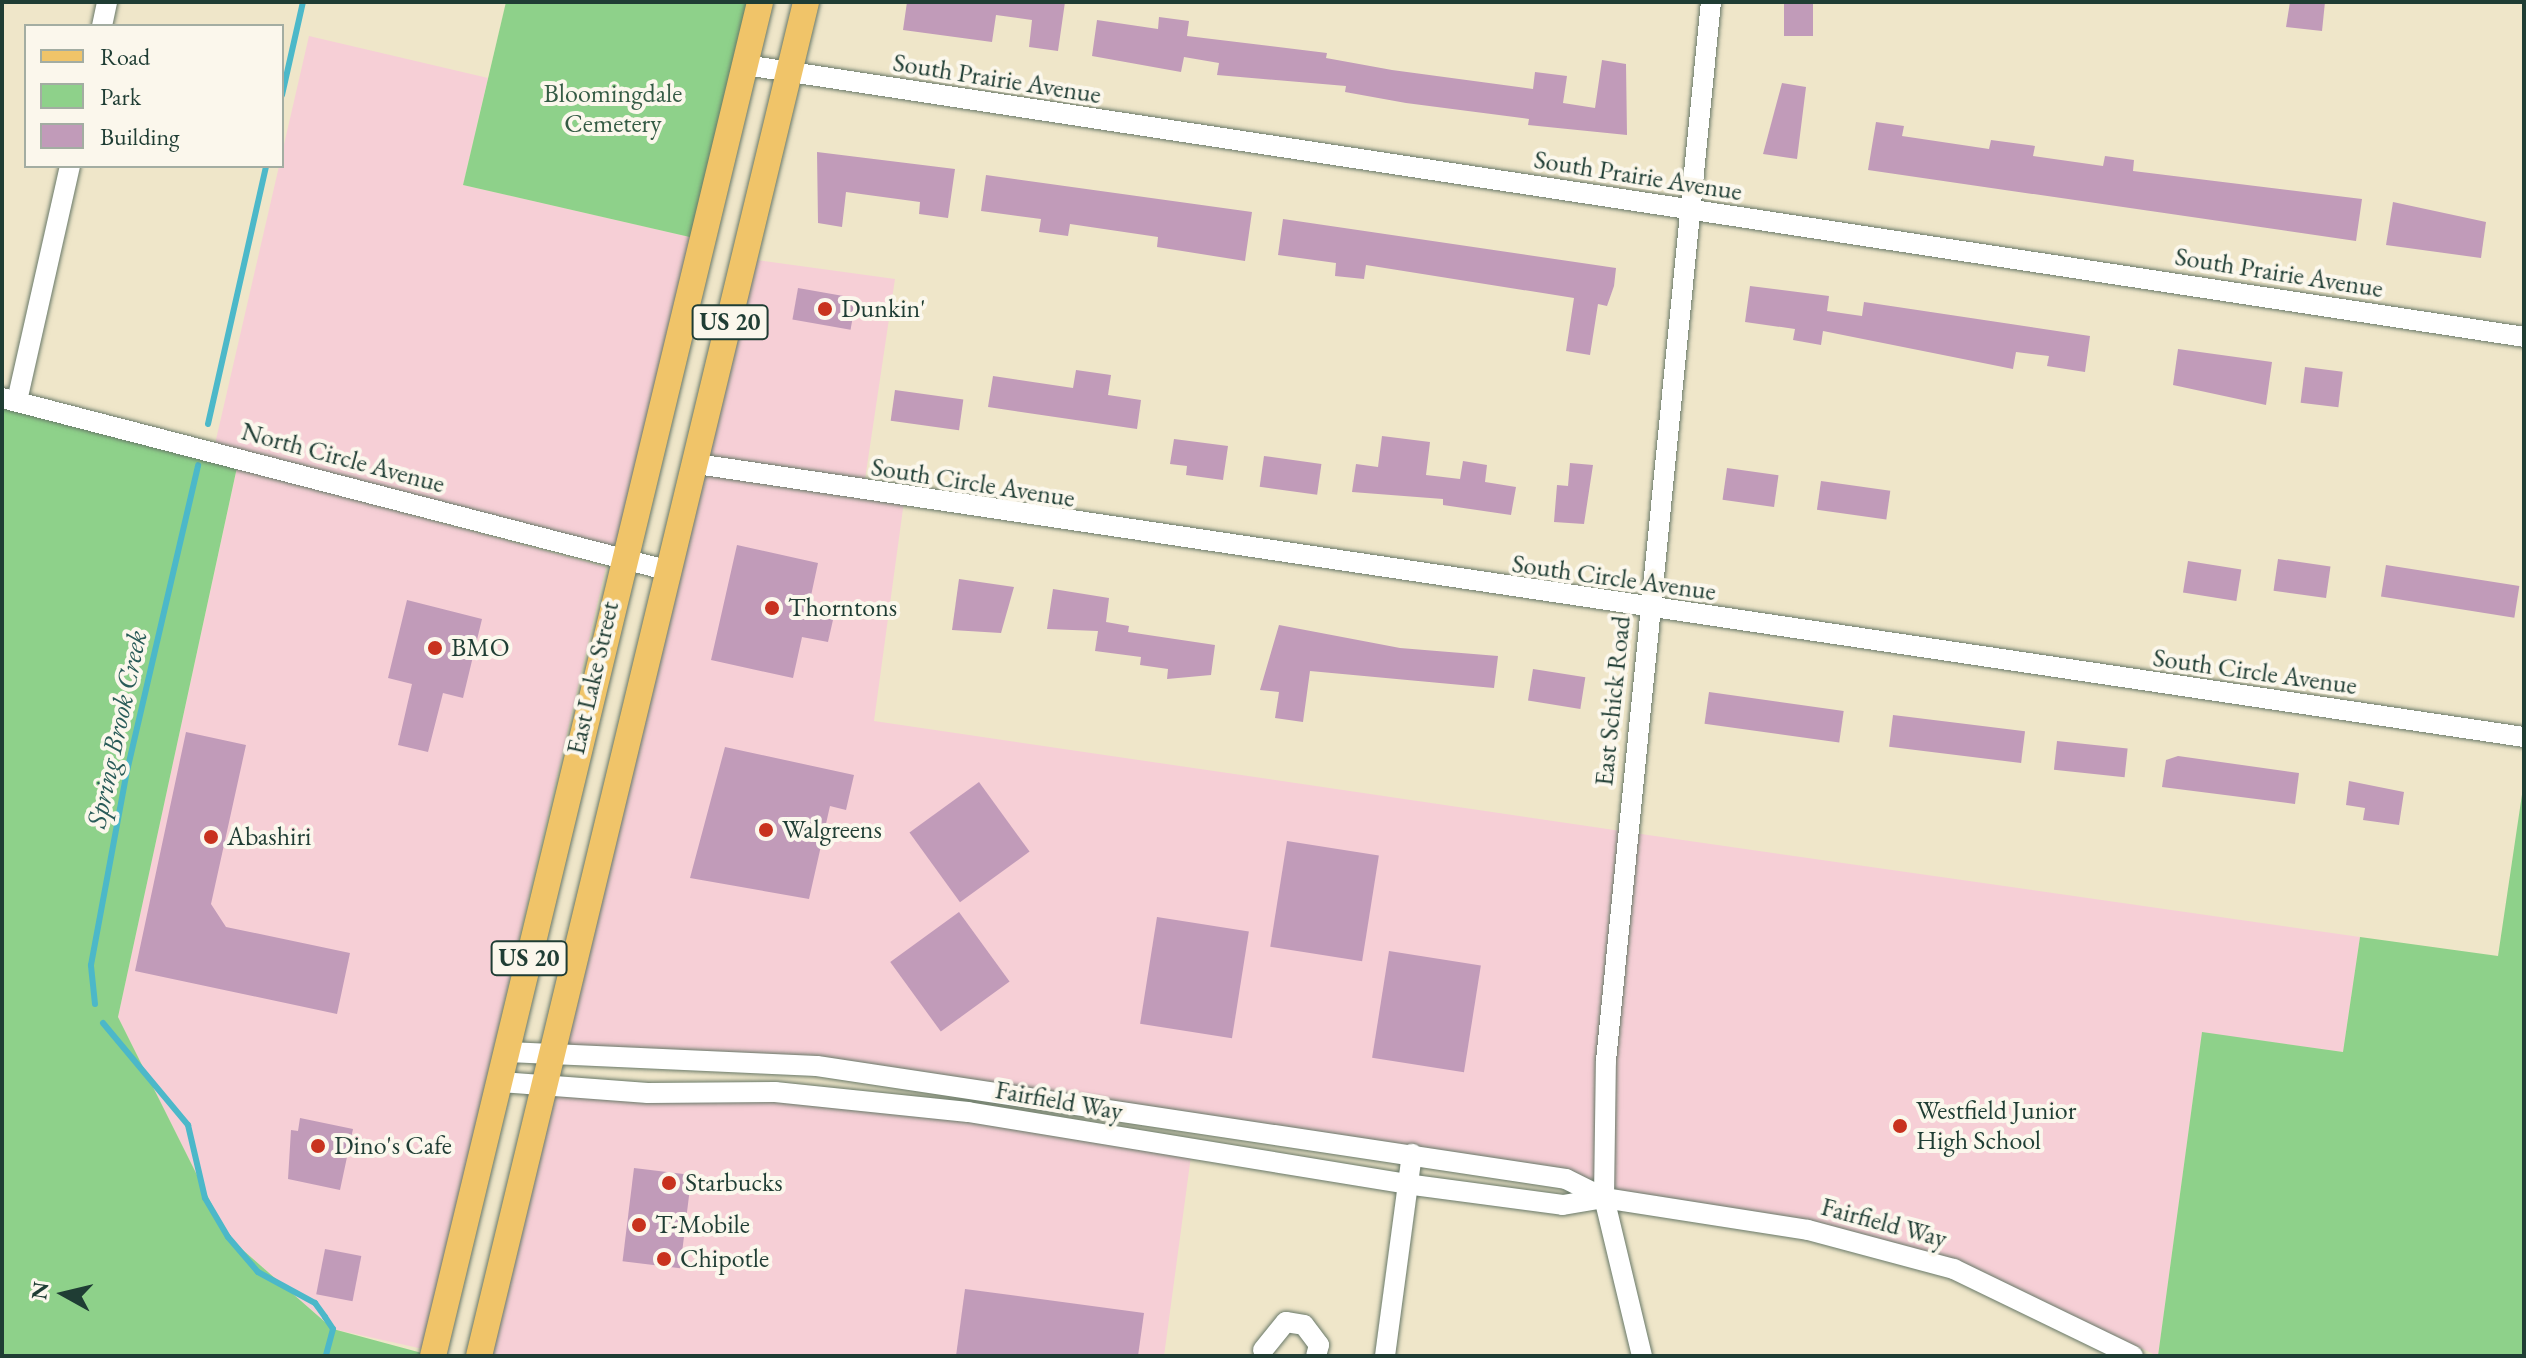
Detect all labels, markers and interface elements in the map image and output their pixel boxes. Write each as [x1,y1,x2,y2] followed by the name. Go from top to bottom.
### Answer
[24,24,284,168] legend
[100,41,150,72] text: Road
[891,47,1103,111] street label: South Prairie Avenue
[544,78,682,140] park label: Bloomingdale Cemetery
[100,81,141,112] text: Park
[100,121,180,152] text: Building
[1532,144,1744,208] street label: South Prairie Avenue
[2173,241,2385,305] street label: South Prairie Avenue
[841,293,926,325] place label: Dunkin'
[816,300,834,318] marker: Dunkin'
[690,302,770,342] road number: US 20
[238,416,448,500] street label: North Circle Avenue
[869,452,1077,514] street label: South Circle Avenue
[1510,548,1718,608] street label: South Circle Avenue
[788,592,897,624] place label: Thorntons
[560,598,626,758] street label: East Lake Street
[763,599,781,617] marker: Thorntons
[1589,614,1637,788] street label: East Schick Road
[79,627,153,831] water label: Spring Brook Creek
[451,632,510,664] place label: BMO
[426,639,444,657] marker: BMO
[2151,642,2359,702] street label: South Circle Avenue
[782,814,882,846] place label: Walgreens
[227,821,311,853] place label: Abashiri
[757,821,775,839] marker: Walgreens
[202,828,220,846] marker: Abashiri
[489,938,569,978] road number: US 20
[993,1074,1125,1128] street label: Fairfield Way
[1916,1095,2076,1156] place label: Westfield Junior High School
[1891,1117,1909,1135] marker: Westfield Junior High School
[334,1130,452,1162] place label: Dino's Cafe
[309,1137,327,1155] marker: Dino's Cafe
[685,1167,783,1199] place label: Starbucks
[660,1174,678,1192] marker: Starbucks
[1818,1191,1950,1255] street label: Fairfield Way
[655,1209,750,1241] place label: T-Mobile
[630,1216,648,1234] marker: T-Mobile
[680,1243,769,1275] place label: Chipotle
[655,1250,673,1268] marker: Chipotle
[24,1254,104,1334] north arrow
[24,1280,55,1301] text: N

